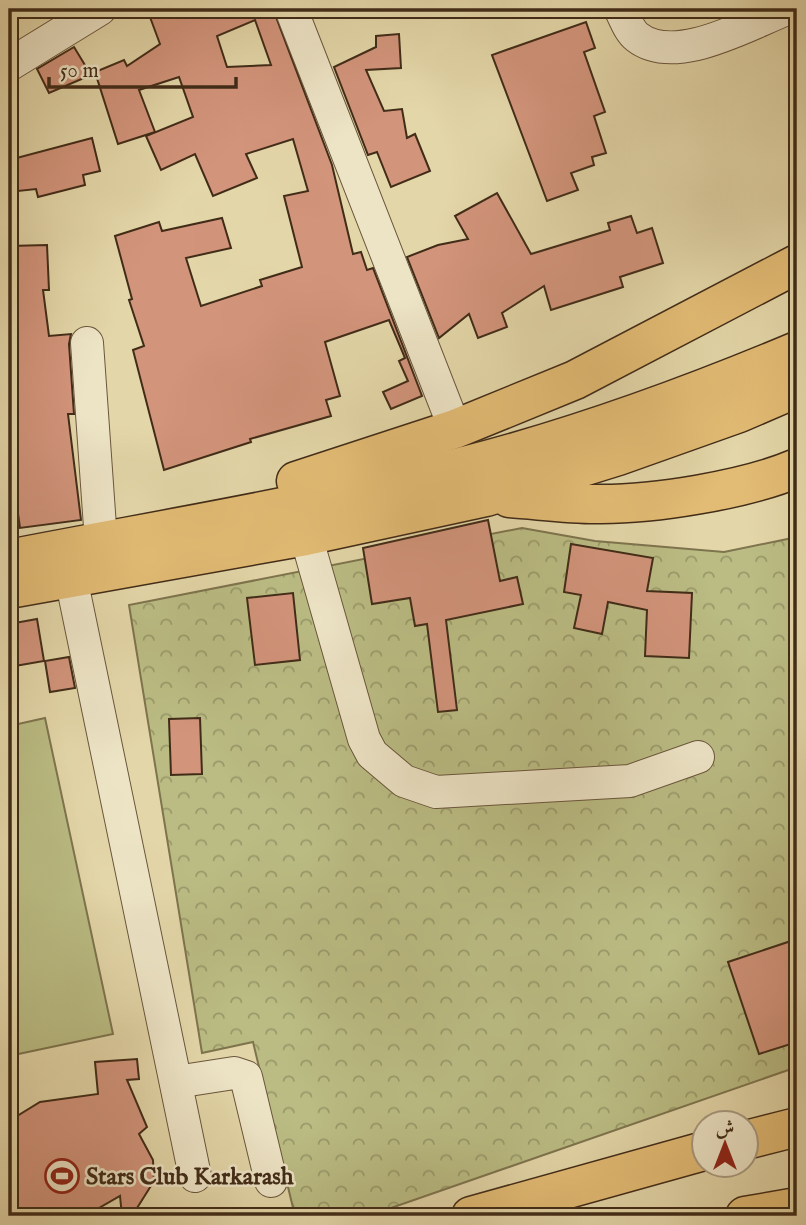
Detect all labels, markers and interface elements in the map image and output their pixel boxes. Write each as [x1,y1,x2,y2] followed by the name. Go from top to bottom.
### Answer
[49,46,236,90] scale bar
[60,58,99,85] text: 50 m
[690,1110,760,1180] north arrow
[716,1117,734,1141] text: ش
[43,1157,81,1195] sports icon: Stars Club Karkarash
[86,1162,294,1193] place label: Stars Club Karkarash

